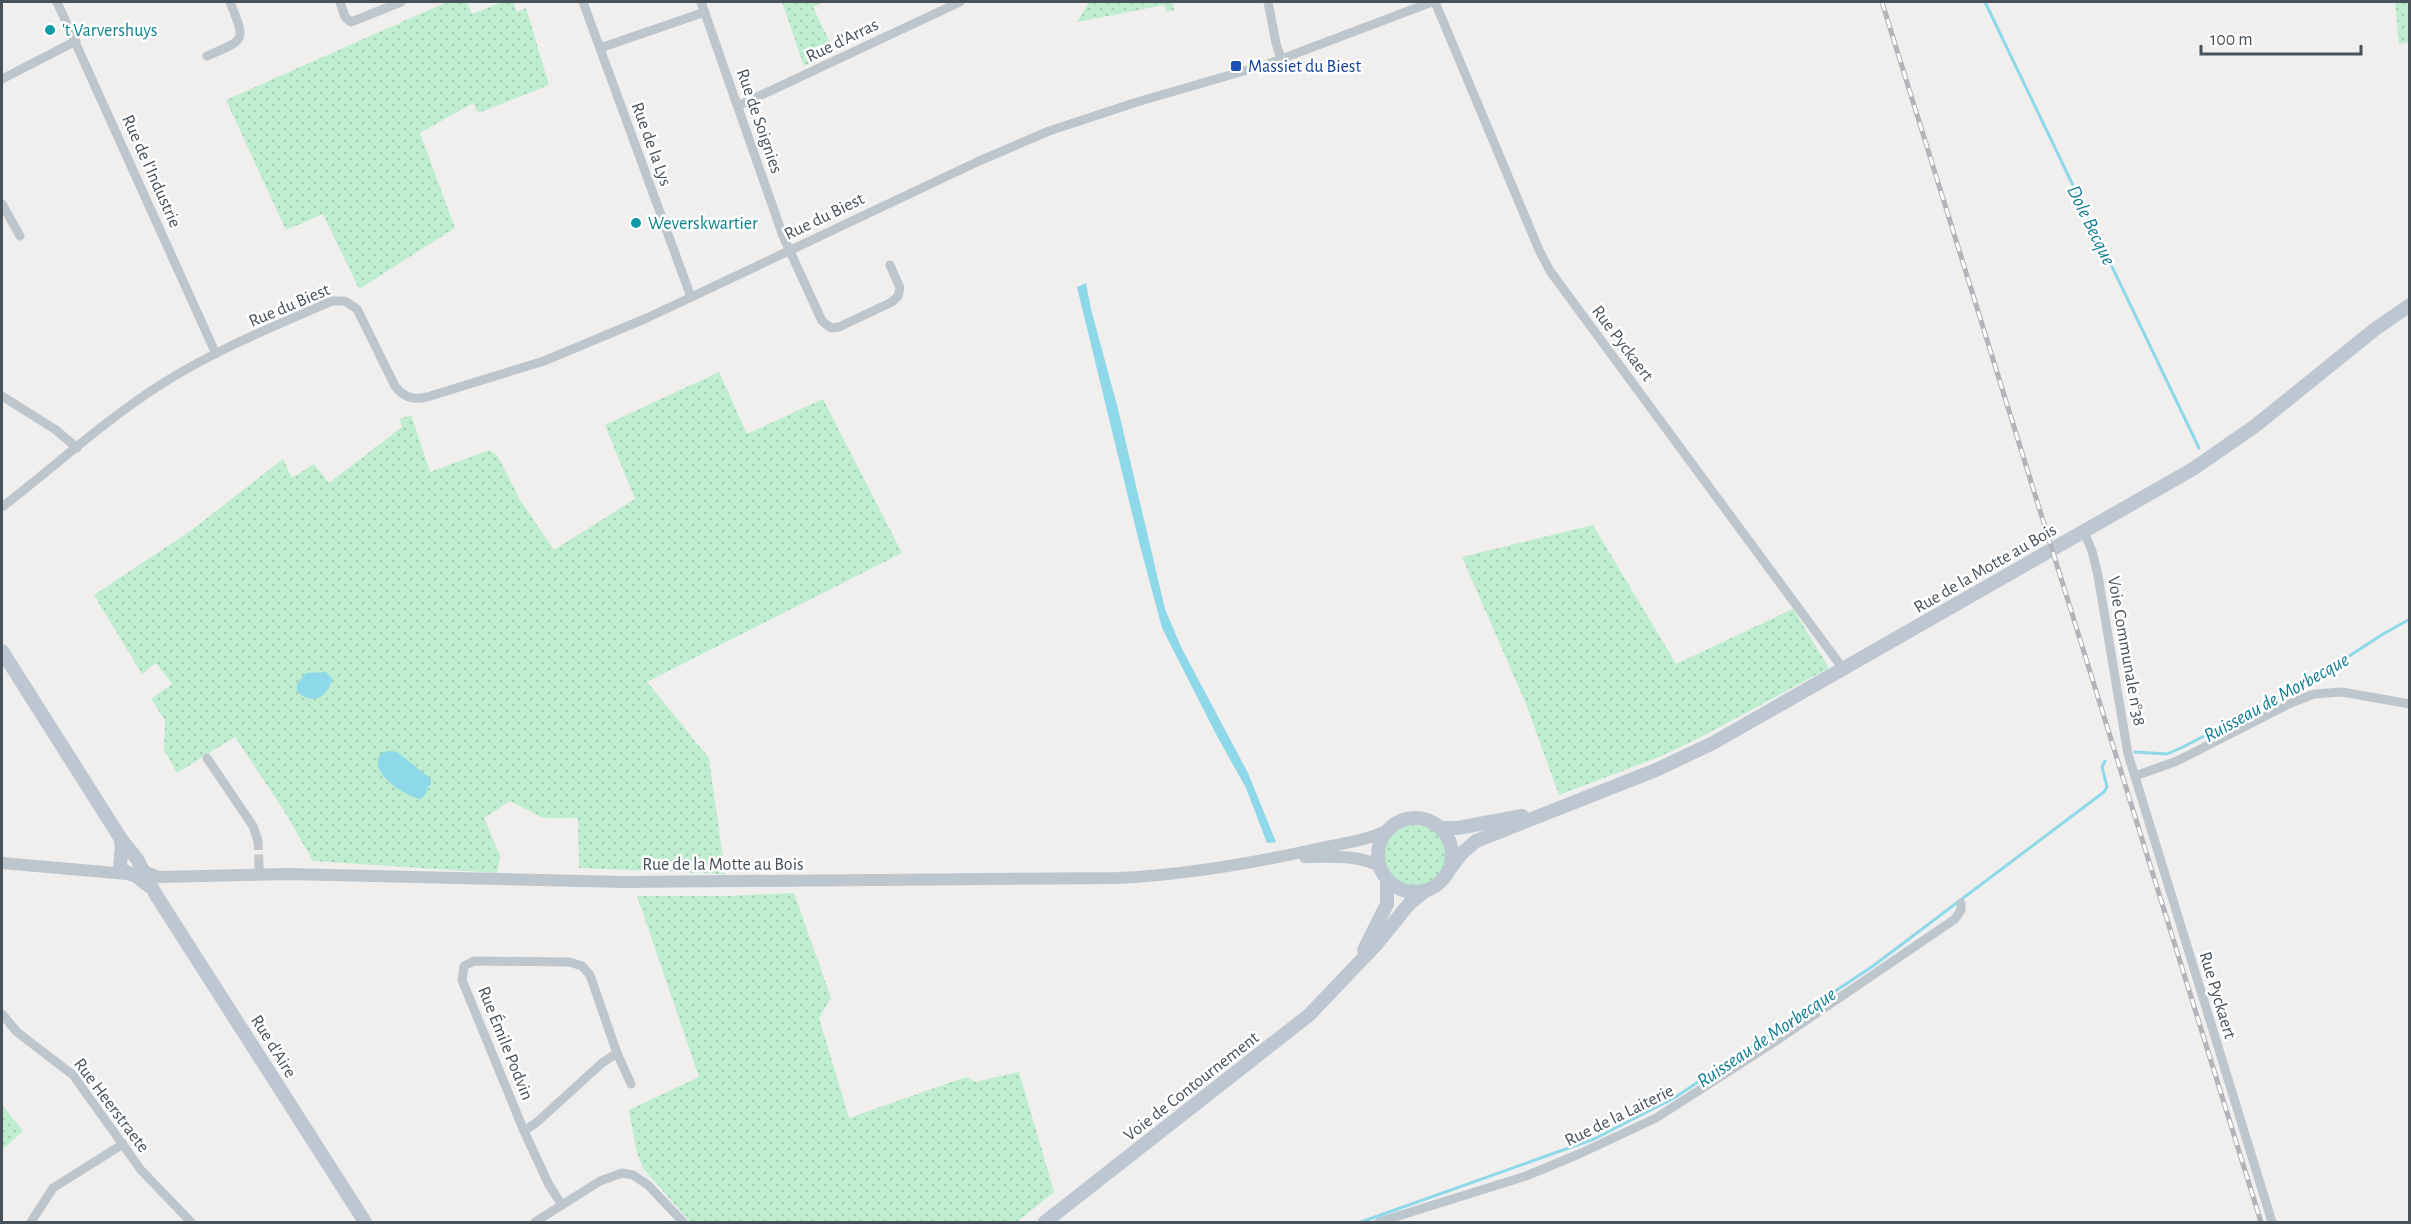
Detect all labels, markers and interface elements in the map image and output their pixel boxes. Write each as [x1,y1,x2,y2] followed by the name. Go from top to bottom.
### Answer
[803,16,881,66] street label: Rue d'Arras
[2201,18,2362,56] scale bar
[62,22,157,40] place label: 't Varvershuys
[43,23,57,37] marker: 't Varvershuys
[2210,31,2253,49] text: 100 m
[1248,58,1361,76] place label: Massiet du Biest
[1229,59,1243,73] marker: Massiet du Biest
[733,67,785,176] street label: Rue de Soignies
[628,100,675,189] street label: Rue de la Lys
[118,112,184,231] street label: Rue de l'Industrie
[2063,182,2119,269] water label: Dole Becque
[782,190,867,244] street label: Rue du Biest
[648,215,758,233] place label: Weverskwartier
[629,216,643,230] marker: Weverskwartier
[246,281,333,331] street label: Rue du Biest
[1588,302,1657,385] street label: Rue Pyckaert
[1911,521,2060,617] street label: Rue de la Motte au Bois
[2104,575,2148,727] street label: Voie Communale n°38
[2200,649,2353,746] water label: Ruisseau de Morbecque
[642,856,804,874] street label: Rue de la Motte au Bois
[2195,950,2239,1041] street label: Rue Pyckaert
[474,983,539,1103] street label: Rue Émile Podvin
[1693,984,1840,1092] water label: Ruisseau de Morbecque
[247,1012,299,1081] street label: Rue d'Aire
[1121,1028,1263,1145] street label: Voie de Contournement
[70,1055,152,1156] street label: Rue Heerstraete
[1562,1082,1677,1150] street label: Rue de la Laiterie

